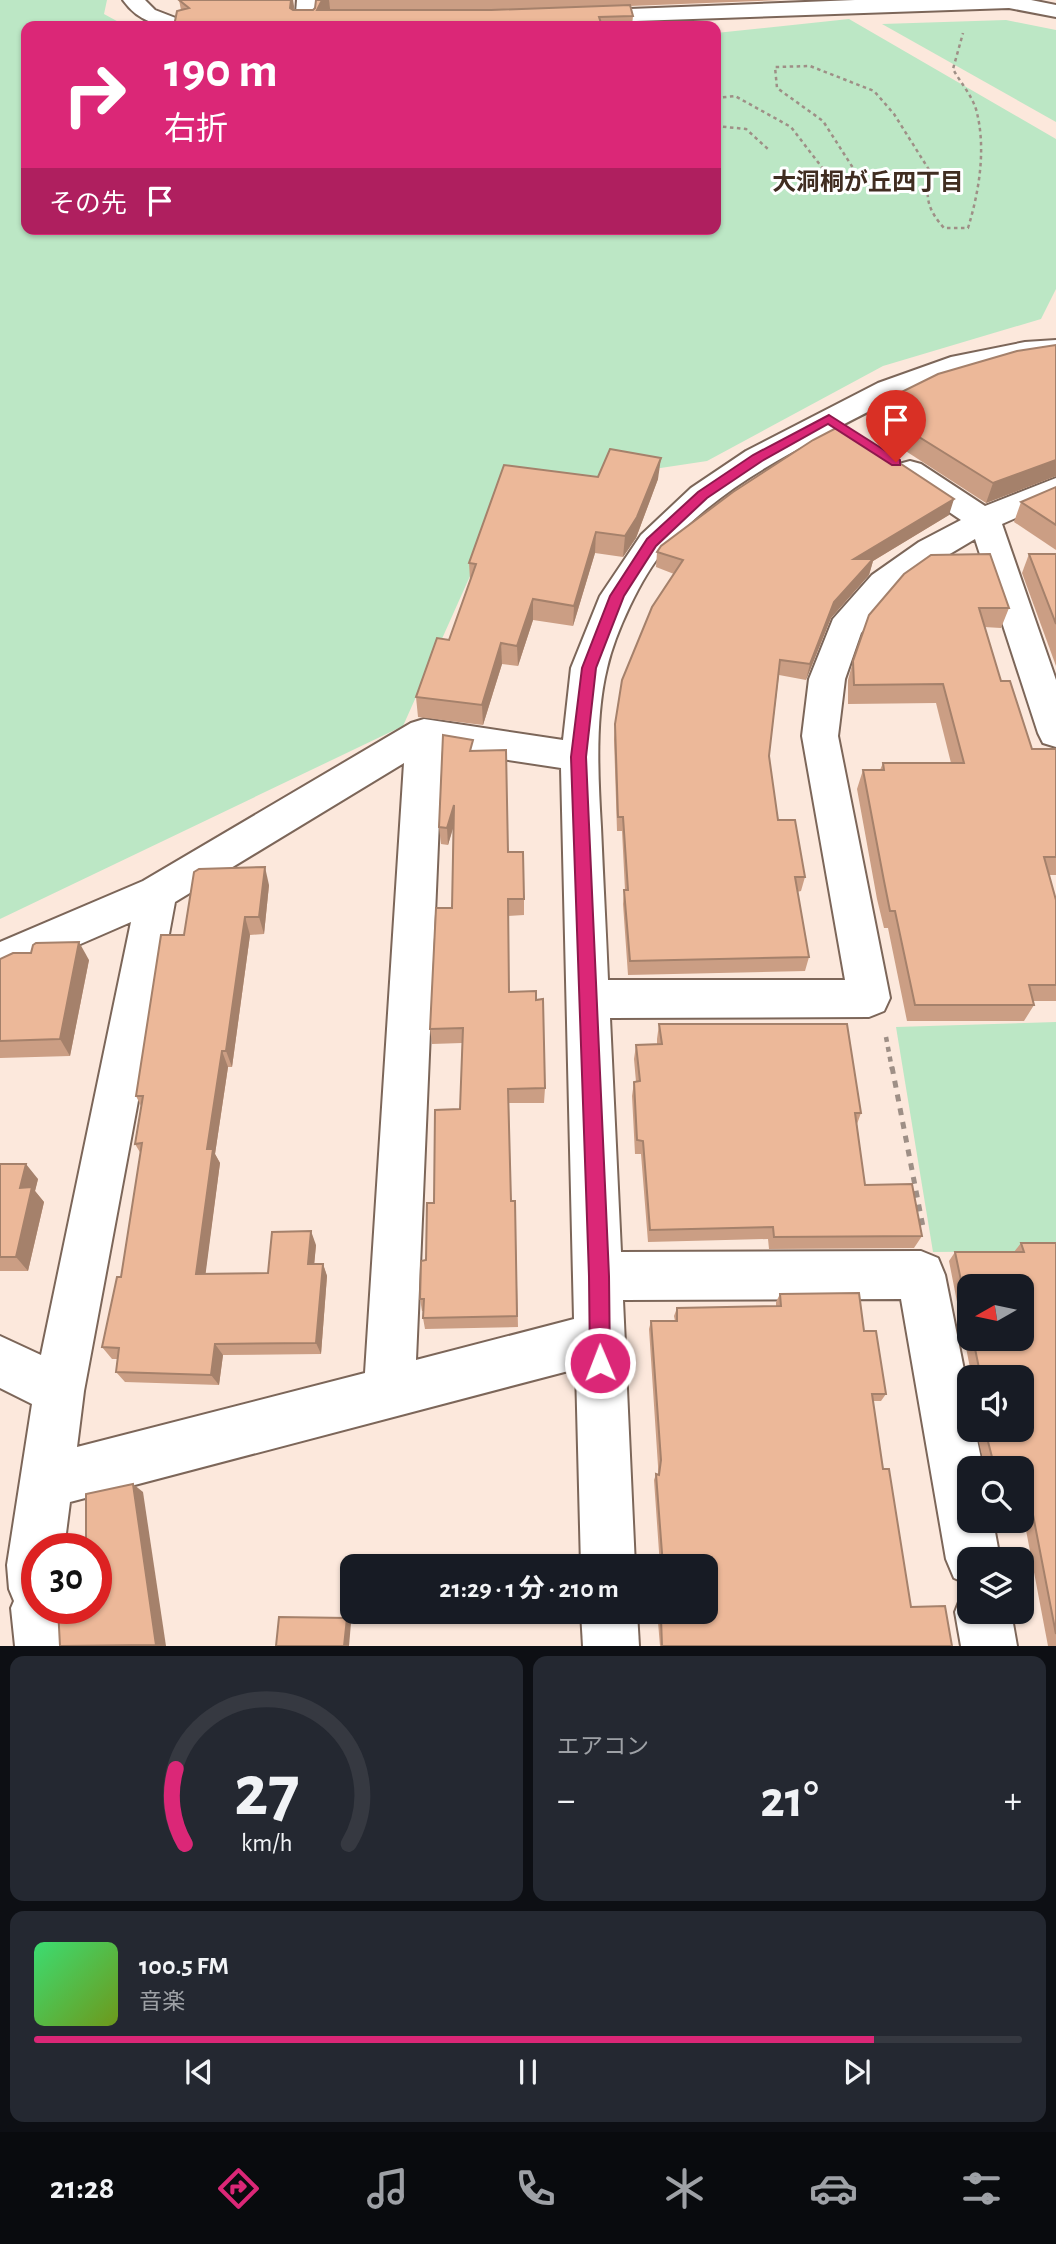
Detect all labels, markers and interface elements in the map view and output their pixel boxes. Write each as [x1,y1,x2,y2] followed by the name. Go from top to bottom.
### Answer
[164,47,278,96] text: 190 m
[49,49,140,140] icon: right
[164,113,228,145] text: 右折
[772,169,964,195] district label: 大洞桐が丘四丁目
[141,182,179,220] icon: arrive
[49,191,127,217] text: その先
[866,390,926,462] pin
[877,401,915,439] icon: arrive
[957,1274,1034,1351] north arrow
[957,1274,1034,1624] map controls
[563,1326,637,1400] position arrow
[957,1365,1034,1442] button: sound
[957,1456,1034,1533] button: search
[21,1533,112,1624] speed limit sign: 30
[957,1547,1034,1624] button: layers
[439,1576,619,1602] text: 21:29 · 1 分 · 210 m
[557,1736,649,1759] text: エアコン
[234,1757,299,1830] text: 27
[760,1774,819,1826] text: 21°
[557,1782,575,1820] text: −
[1004,1782,1022,1820] text: +
[241,1831,292,1856] text: km/h
[139,1953,229,1979] text: 100.5 FM
[139,1991,185,2014] text: 音楽
[180,2053,218,2091] icon: previous
[509,2053,547,2091] icon: pause
[838,2053,876,2091] icon: next
[214,2164,263,2213] icon: directions
[363,2164,412,2213] icon: music
[511,2164,560,2213] icon: phone
[660,2164,709,2213] icon: climate
[809,2164,858,2213] icon: car
[957,2164,1006,2213] icon: filters
[50,2172,115,2204] text: 21:28

